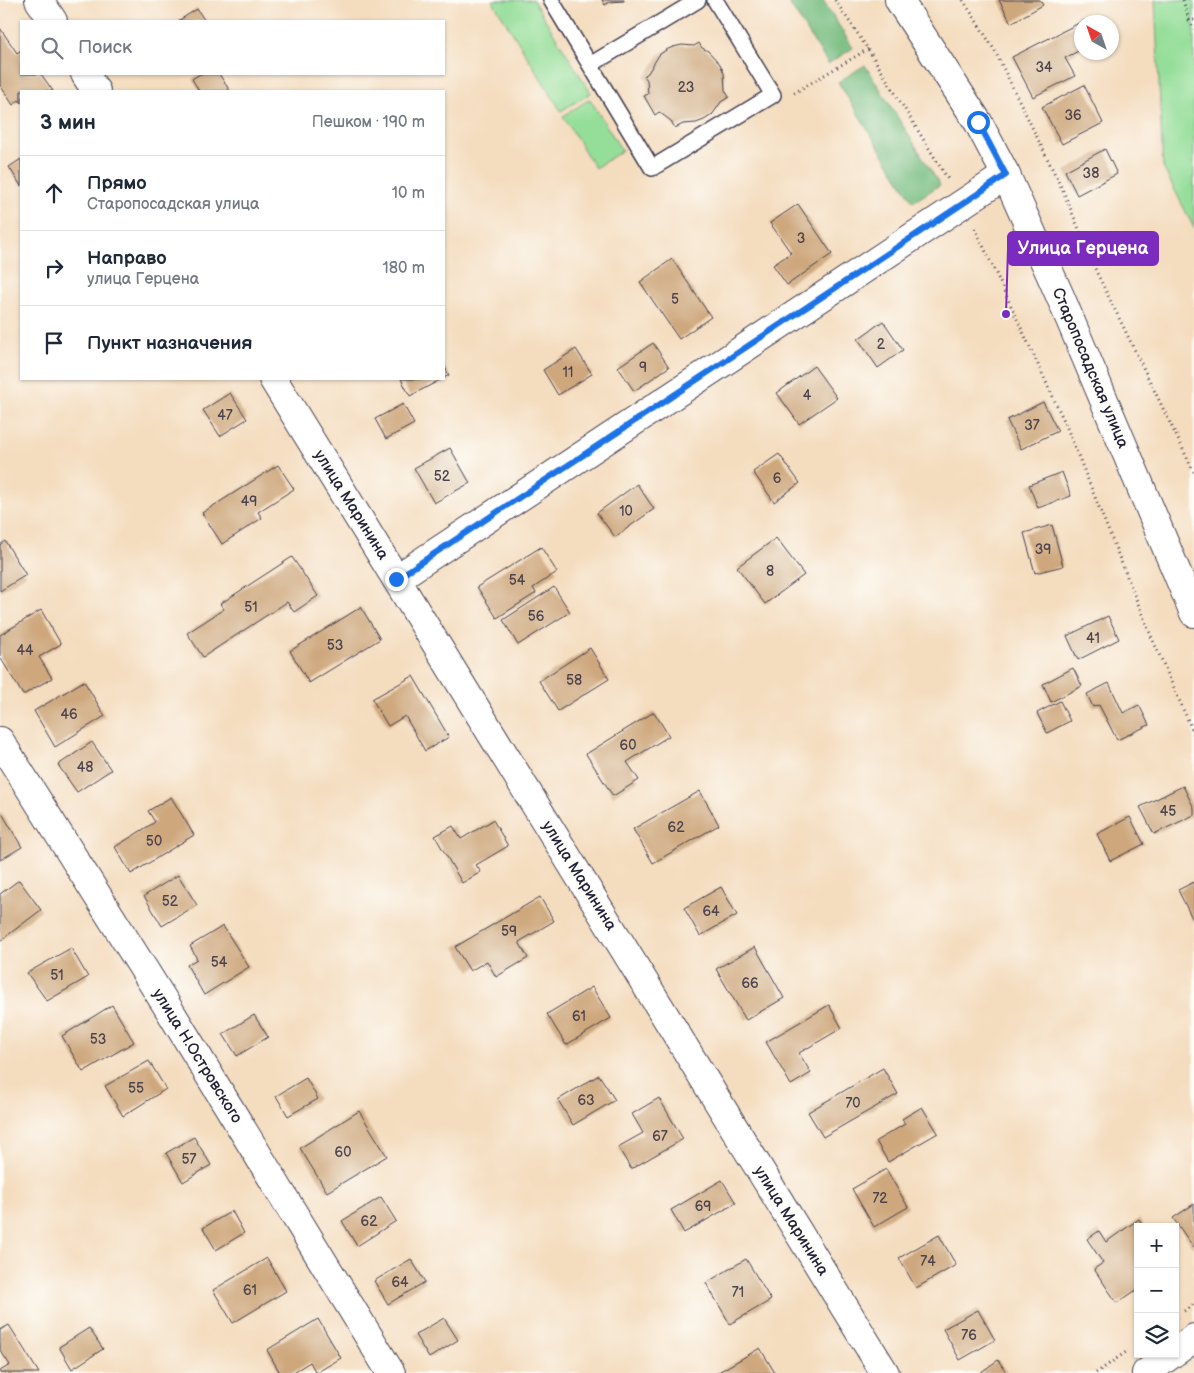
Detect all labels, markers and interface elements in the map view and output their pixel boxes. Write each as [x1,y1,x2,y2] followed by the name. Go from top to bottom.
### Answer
[1074,15,1119,60] north arrow
[20,20,445,75] search box
[38,34,66,62] icon: search
[78,36,132,59] text: Поиск
[1035,59,1053,76] house number: 34
[678,79,694,96] house number: 23
[1064,107,1082,124] house number: 36
[40,110,96,135] text: 3 мин
[967,111,990,134] route start
[312,113,425,132] text: Пешком · 190 m
[1083,165,1099,182] house number: 38
[87,172,147,195] text: Прямо
[40,179,68,207] icon: ahead
[392,184,425,203] text: 10 m
[87,195,259,214] text: Старопосадская улица
[797,230,805,247] house number: 3
[1008,232,1158,265] callout: Улица Герцена
[1018,238,1149,259] text: Улица Герцена
[87,247,167,270] text: Направо
[40,254,68,282] icon: right
[383,259,425,278] text: 180 m
[87,270,199,289] text: улица Герцена
[1048,285,1133,452] street label: Старопосадская улица
[671,291,679,308] house number: 5
[40,329,68,357] icon: arrive
[87,332,252,355] text: Пункт назначения
[877,336,886,353] house number: 2
[639,359,647,376] house number: 9
[563,364,573,381] house number: 11
[803,387,812,404] house number: 4
[217,407,233,424] house number: 47
[1024,417,1040,434] house number: 37
[310,447,393,564] street label: улица Маринина
[434,468,451,485] house number: 52
[773,470,782,487] house number: 6
[241,493,257,510] house number: 49
[619,503,633,520] house number: 10
[1035,541,1051,558] house number: 39
[766,563,774,580] house number: 8
[385,568,408,591] route end
[509,572,526,589] house number: 54
[244,599,258,616] house number: 51
[528,608,545,625] house number: 56
[1086,630,1100,647] house number: 41
[327,637,343,654] house number: 53
[16,642,34,659] house number: 44
[566,672,582,689] house number: 58
[60,706,78,723] house number: 46
[620,737,636,754] house number: 60
[77,759,93,776] house number: 48
[1160,803,1176,820] house number: 45
[538,818,621,935] street label: улица Маринина
[668,819,685,836] house number: 62
[146,833,162,850] house number: 50
[162,893,179,910] house number: 52
[702,903,720,920] house number: 64
[501,923,517,940] house number: 59
[211,954,228,971] house number: 54
[50,967,64,984] house number: 51
[741,975,759,992] house number: 66
[148,985,246,1127] street label: улица Н.Островского
[572,1008,586,1025] house number: 61
[90,1031,106,1048] house number: 53
[128,1080,144,1097] house number: 55
[577,1092,595,1109] house number: 63
[845,1095,861,1112] house number: 70
[652,1128,668,1145] house number: 67
[335,1144,351,1161] house number: 60
[182,1151,197,1168] house number: 57
[750,1163,833,1280] street label: улица Маринина
[872,1190,888,1207] house number: 72
[695,1198,711,1215] house number: 69
[361,1213,378,1230] house number: 62
[1134,1223,1179,1358] map controls
[1134,1223,1179,1268] button: +
[920,1253,936,1270] house number: 74
[1134,1268,1179,1313] button: −
[391,1274,409,1291] house number: 64
[243,1282,257,1299] house number: 61
[732,1284,744,1301] house number: 71
[1134,1313,1179,1358] button: layers
[961,1327,977,1344] house number: 76

